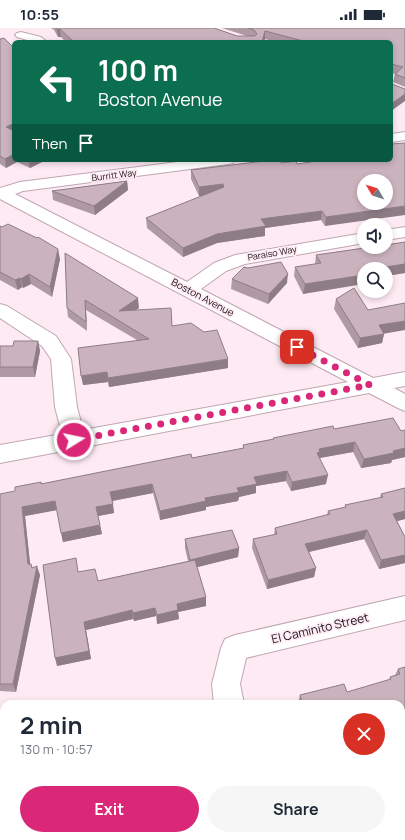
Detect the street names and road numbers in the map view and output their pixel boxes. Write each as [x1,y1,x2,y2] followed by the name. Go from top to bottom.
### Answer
[91,166,138,184] street label: Burritt Way
[246,242,298,264] street label: Paraiso Way
[169,275,237,319] street label: Boston Avenue
[270,608,371,647] street label: El Caminito Street

